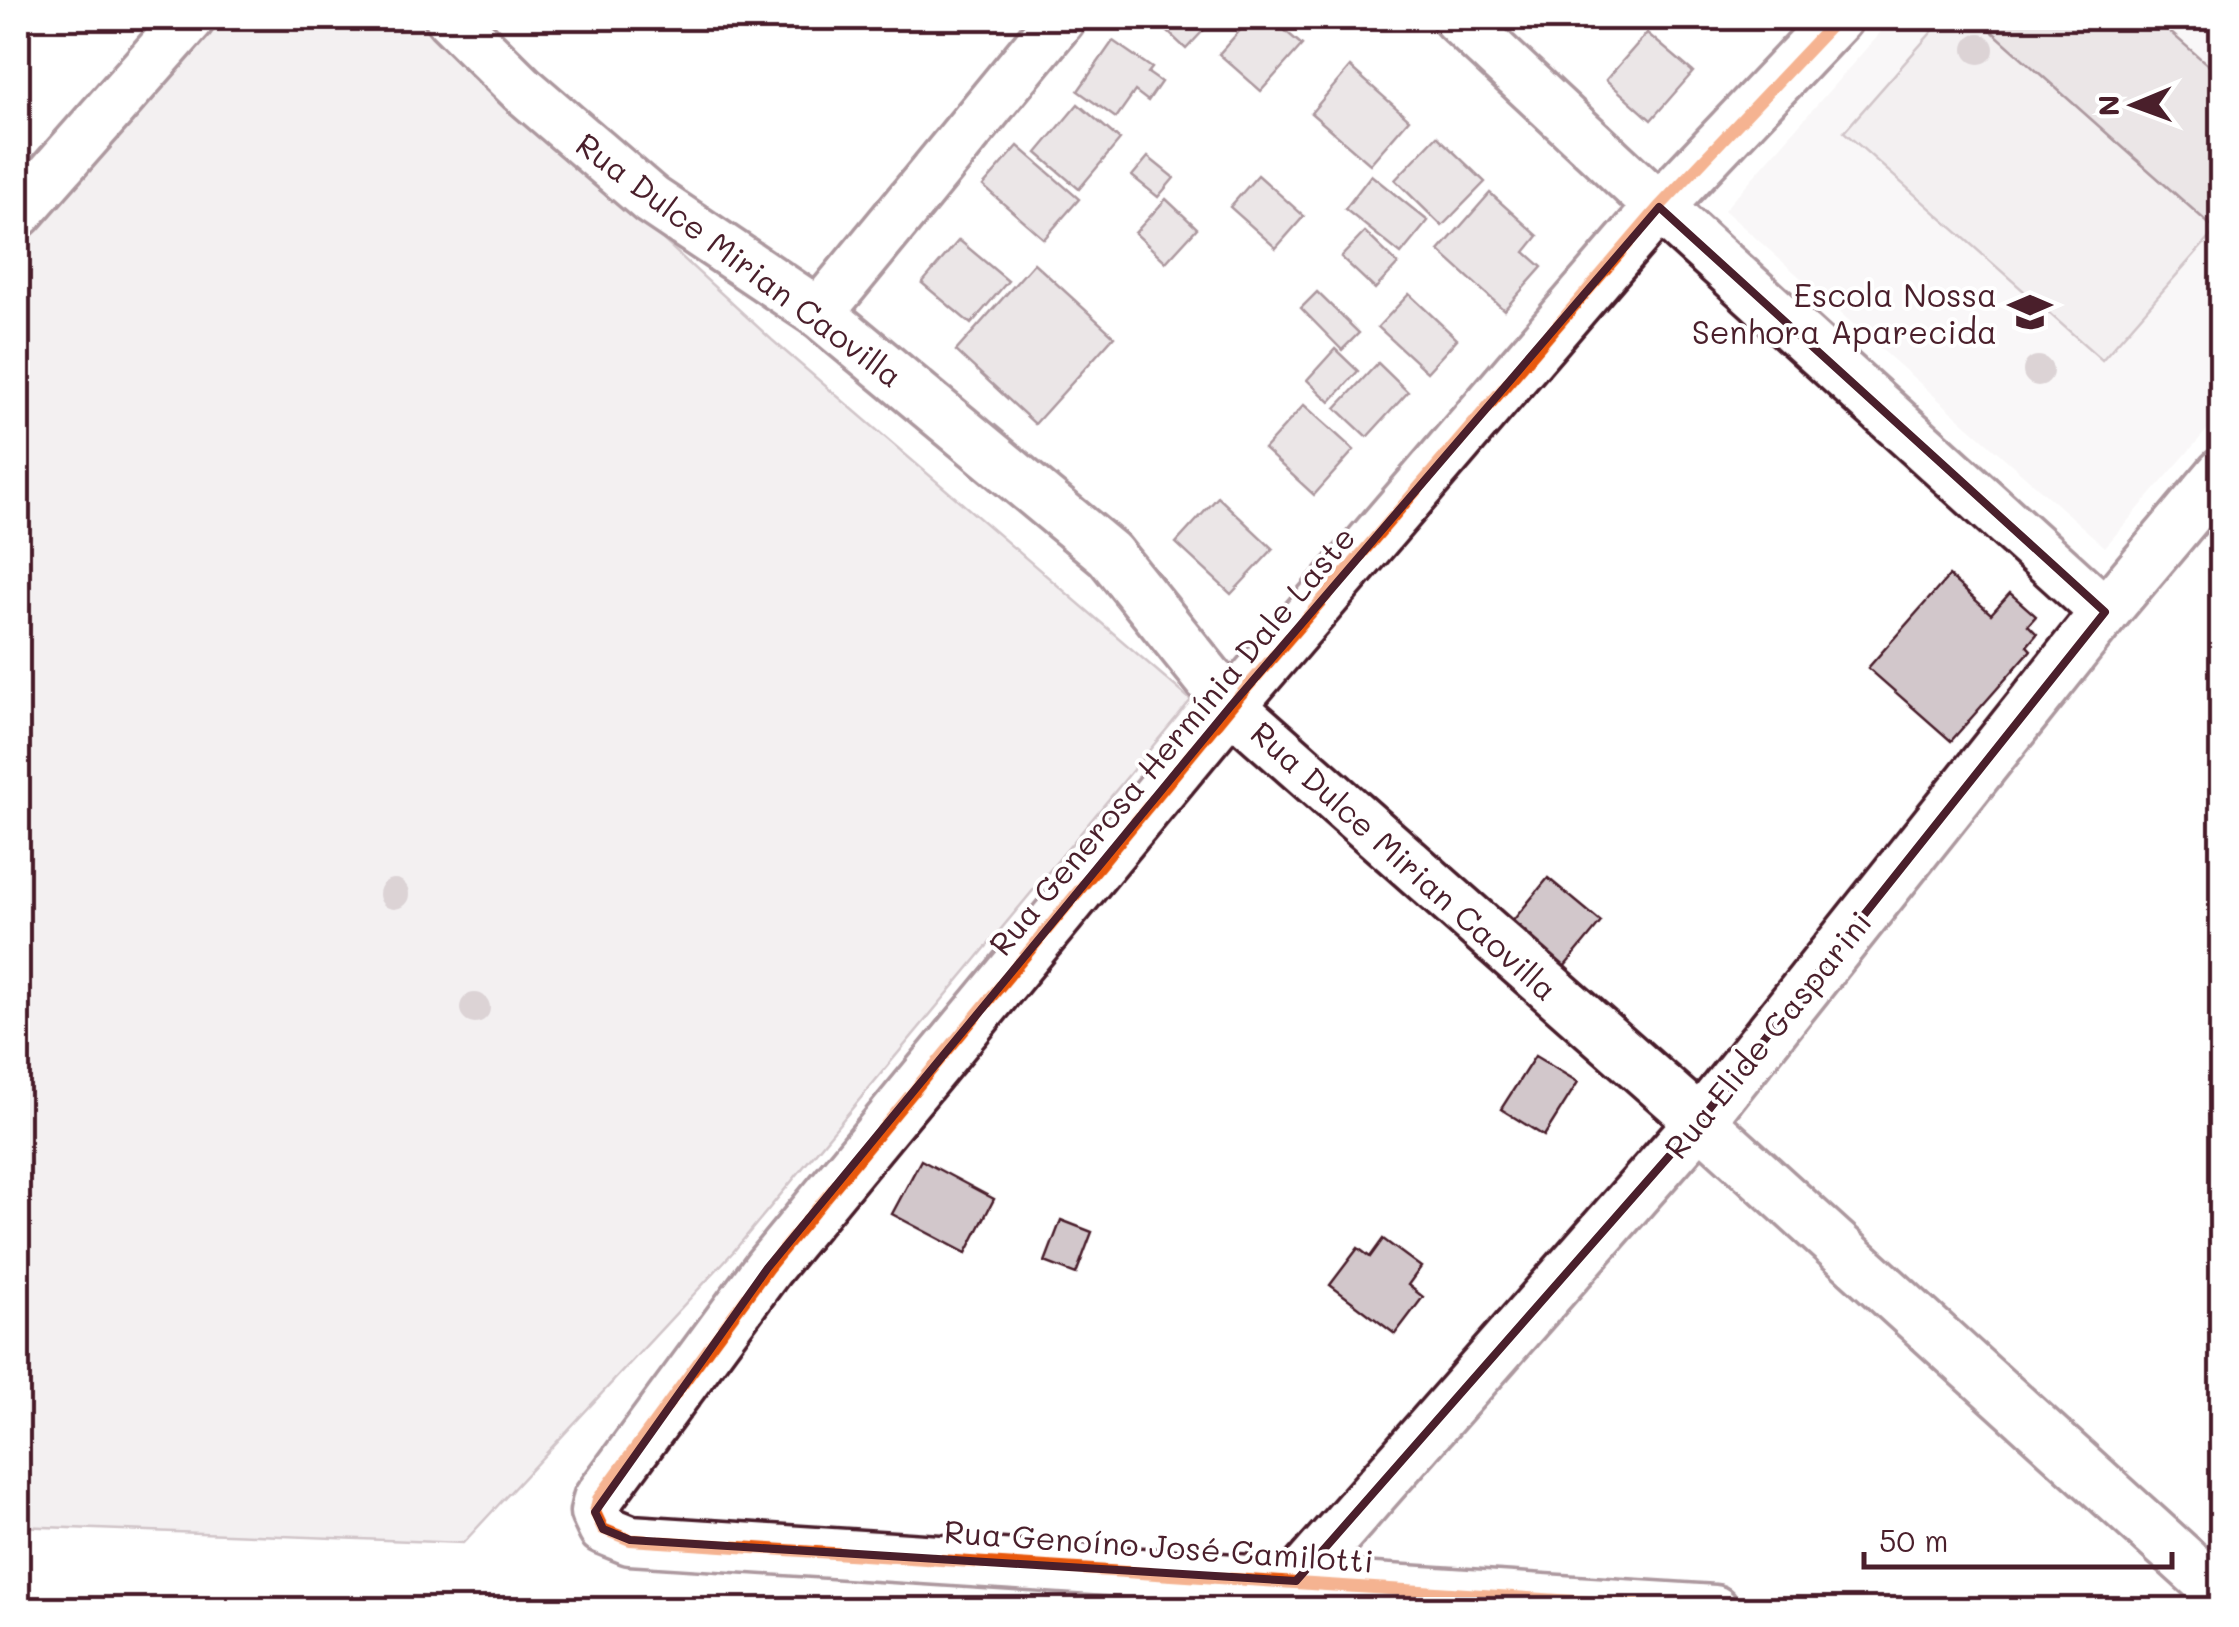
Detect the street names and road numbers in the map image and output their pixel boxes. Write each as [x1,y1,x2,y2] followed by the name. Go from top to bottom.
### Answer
[568,122,912,396] street label: Rua Dulce Mirian Caovilla
[979,517,1363,963] street label: Rua Generosa Hermínia Dale Laste
[1243,711,1567,1009] street label: Rua Dulce Mirian Caovilla
[1654,902,1880,1166] street label: Rua Elide Gasparini
[943,1509,1375,1581] street label: Rua Genoíno José Camilotti

